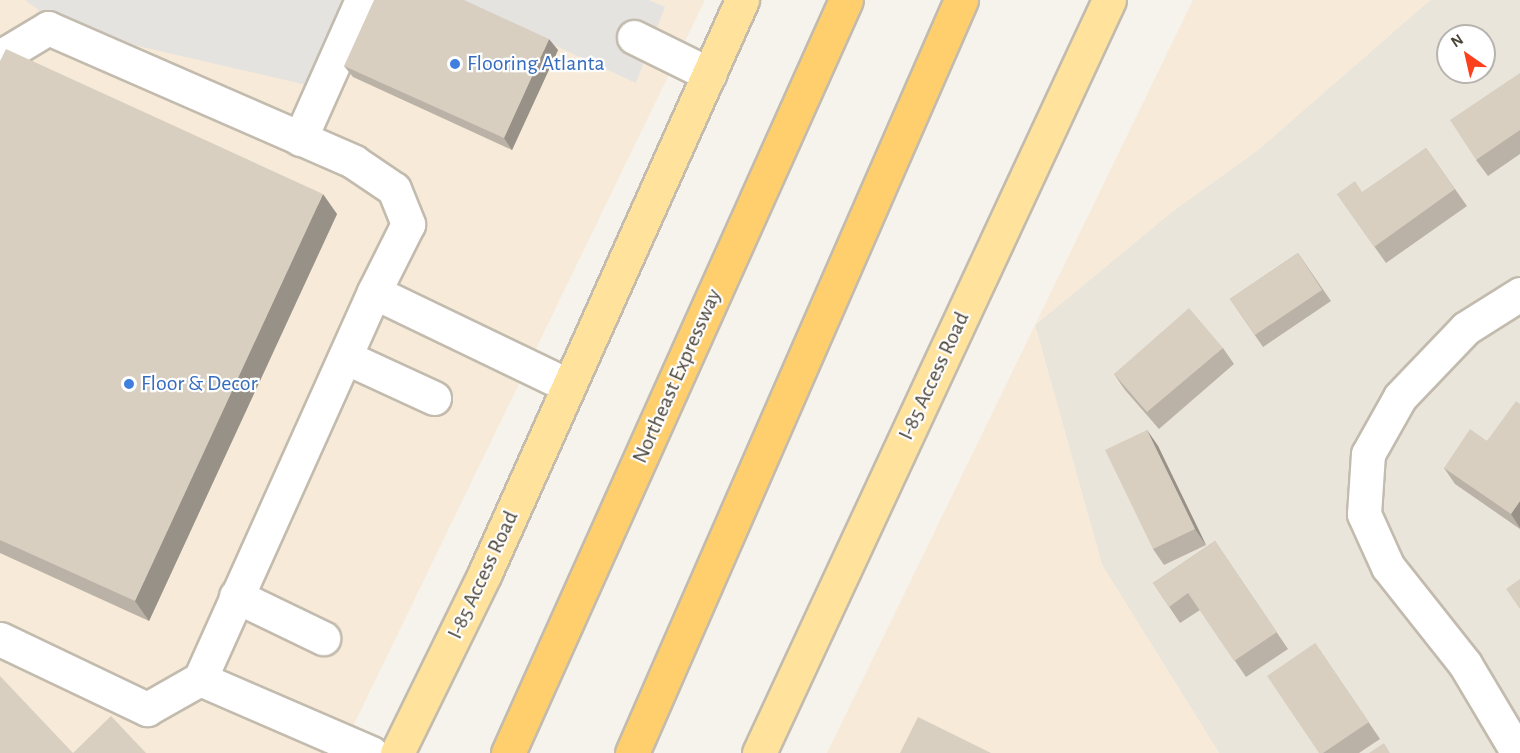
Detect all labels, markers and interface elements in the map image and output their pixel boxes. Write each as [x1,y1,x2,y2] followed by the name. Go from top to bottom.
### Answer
[1436,24,1496,84] north arrow
[1448,31,1466,50] text: N
[467,51,605,77] place label: Flooring Atlanta
[448,57,462,71] marker: Flooring Atlanta
[627,285,727,467] street label: Northeast Expressway
[893,308,975,444] street label: I-85 Access Road
[141,371,257,397] place label: Floor & Decor
[122,377,136,391] marker: Floor & Decor
[442,507,524,643] street label: I-85 Access Road

